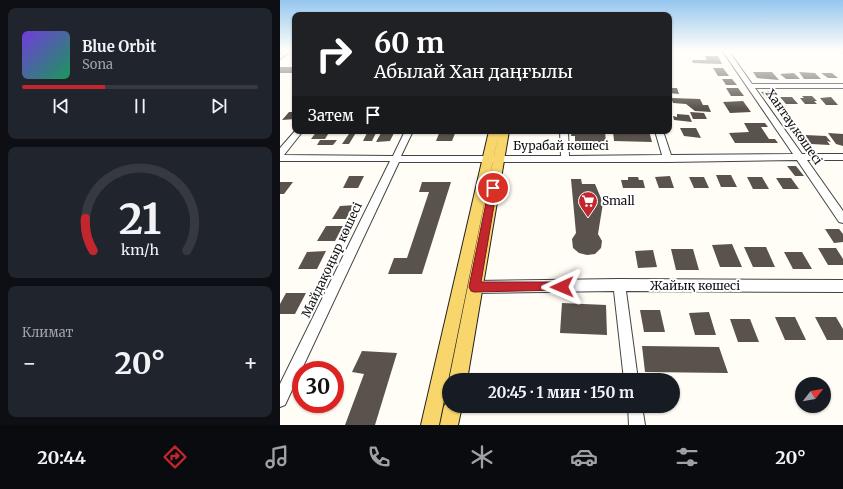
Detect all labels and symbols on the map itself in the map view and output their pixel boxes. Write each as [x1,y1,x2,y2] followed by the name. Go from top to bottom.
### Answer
[763,86,826,167] street label: Хантау көшесі
[513,138,609,153] street label: Бурабай көшесі
[476,171,510,205] pin
[577,190,599,218] supermarket icon: Small
[602,193,635,208] place label: Small
[298,200,365,320] street label: Майдақоңыр көшесі
[541,266,583,308] position arrow
[650,278,740,293] street label: Жайық көшесі
[292,361,344,413] speed limit sign: 30
[795,377,831,413] north arrow

